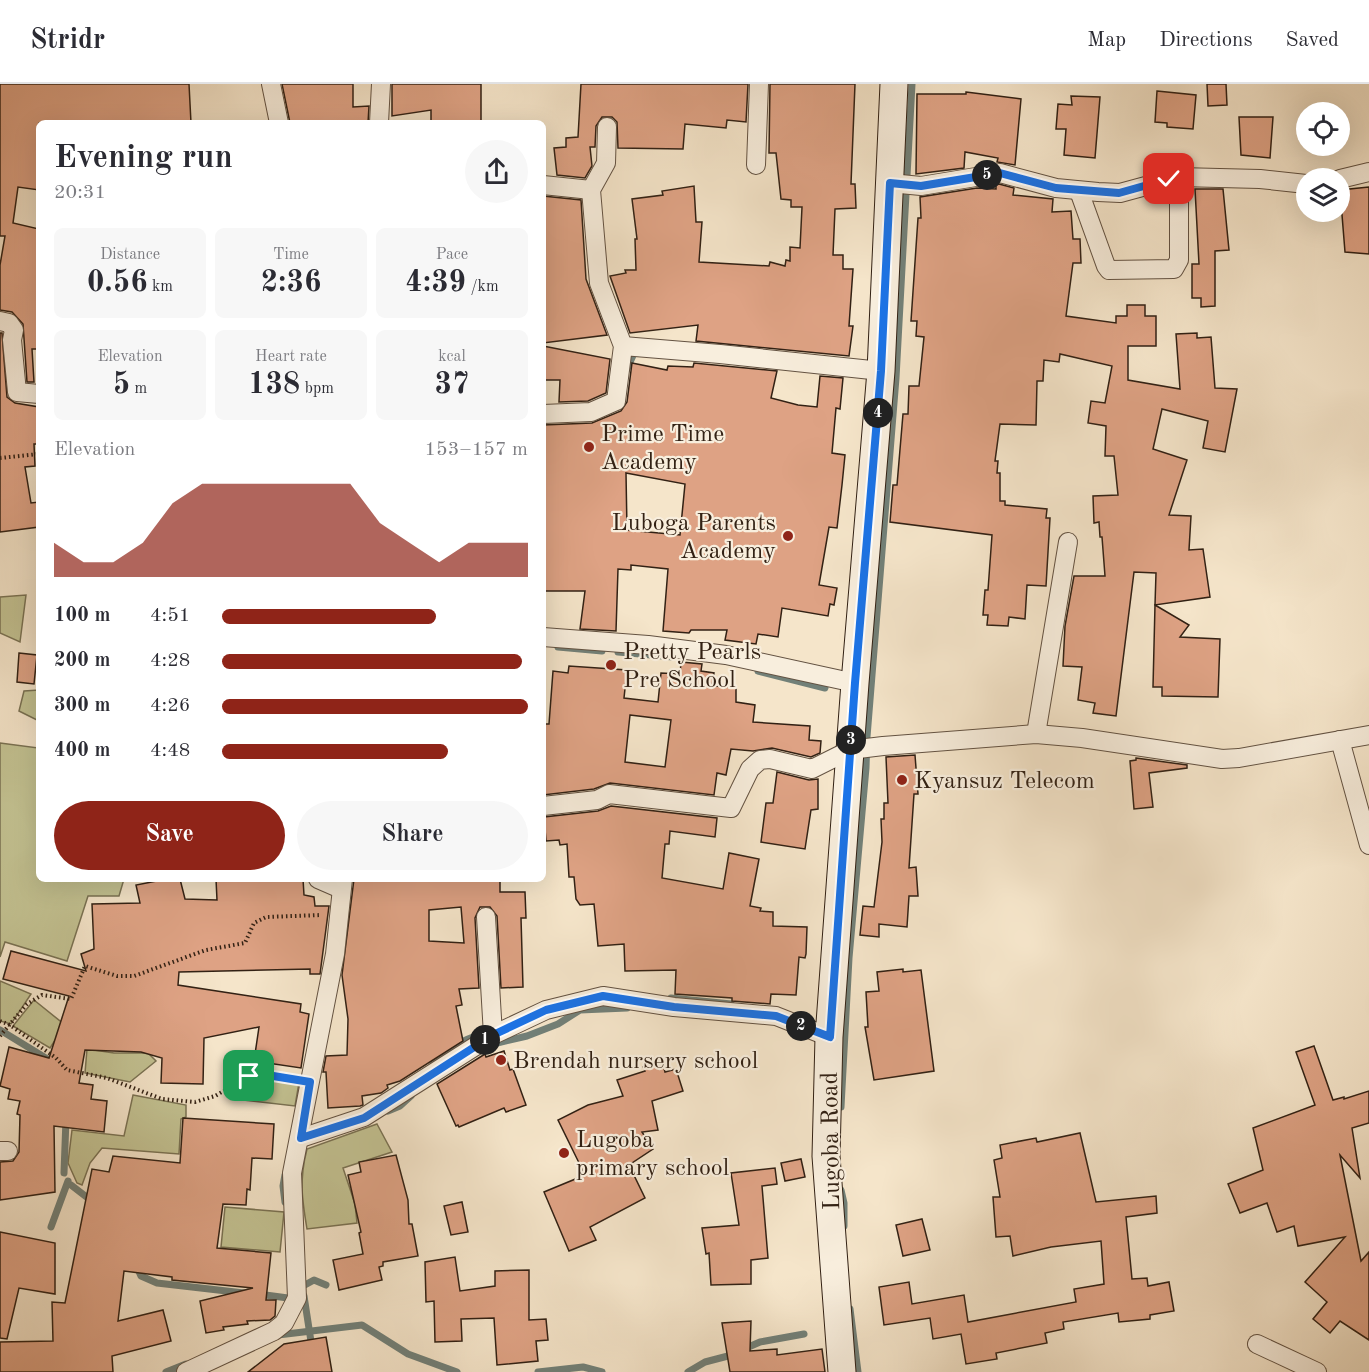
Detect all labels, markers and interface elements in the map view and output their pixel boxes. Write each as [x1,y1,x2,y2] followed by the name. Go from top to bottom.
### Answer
[30,27,105,55] text: Stridr
[1087,30,1126,51] text: Map
[1159,30,1253,51] text: Directions
[1286,30,1339,51] text: Saved
[1296,102,1350,222] map controls
[1296,102,1350,156] button: locate
[465,140,528,203] button: share
[54,142,233,175] text: Evening run
[1143,153,1194,204] pin
[972,160,1002,190] pin: 5
[1152,162,1185,195] icon: check
[982,167,992,183] text: 5
[1296,168,1350,222] button: layers
[54,183,106,203] text: 20:31
[100,247,160,263] text: Distance
[273,247,309,263] text: Time
[436,247,468,263] text: Pace
[87,268,148,298] text: 0.56
[261,268,321,298] text: 2:36
[405,268,466,298] text: 4:39
[148,279,173,295] text: km
[466,279,499,295] text: /km
[97,349,163,365] text: Elevation
[255,349,327,365] text: Heart rate
[438,349,466,365] text: kcal
[113,370,130,400] text: 5
[248,370,300,400] text: 138
[435,370,469,400] text: 37
[130,381,147,397] text: m
[300,381,334,397] text: bpm
[863,398,893,428] pin: 4
[873,405,883,421] text: 4
[601,423,724,475] place label: Prime Time Academy
[54,440,135,460] text: Elevation
[425,440,528,460] text: 153–157 m
[582,440,596,454] marker: Prime Time Academy
[612,512,776,564] place label: Luboga Parents Academy
[781,529,795,543] marker: Luboga Parents Academy
[54,606,110,626] text: 100 m
[150,606,190,626] text: 4:51
[623,641,761,693] place label: Pretty Pearls Pre School
[54,651,110,671] text: 200 m
[150,651,190,671] text: 4:28
[604,658,618,672] marker: Pretty Pearls Pre School
[54,696,110,716] text: 300 m
[150,696,190,716] text: 4:26
[836,725,866,755] pin: 3
[846,732,856,748] text: 3
[54,741,110,761] text: 400 m
[150,741,190,761] text: 4:48
[914,770,1095,794] place label: Kyansuz Telecom
[895,773,909,787] marker: Kyansuz Telecom
[54,801,285,870] button: Save
[297,801,528,870] button: Share
[786,1011,816,1041] pin: 2
[796,1018,806,1034] text: 2
[470,1025,500,1055] pin: 1
[480,1032,490,1048] text: 1
[223,1050,274,1101] pin
[513,1050,758,1074] place label: Brendah nursery school
[494,1053,508,1067] marker: Brendah nursery school
[232,1059,265,1092] icon: arrive
[819,1072,845,1210] street label: Lugoba Road
[576,1129,729,1181] place label: Lugoba primary school
[557,1146,571,1160] marker: Lugoba primary school

